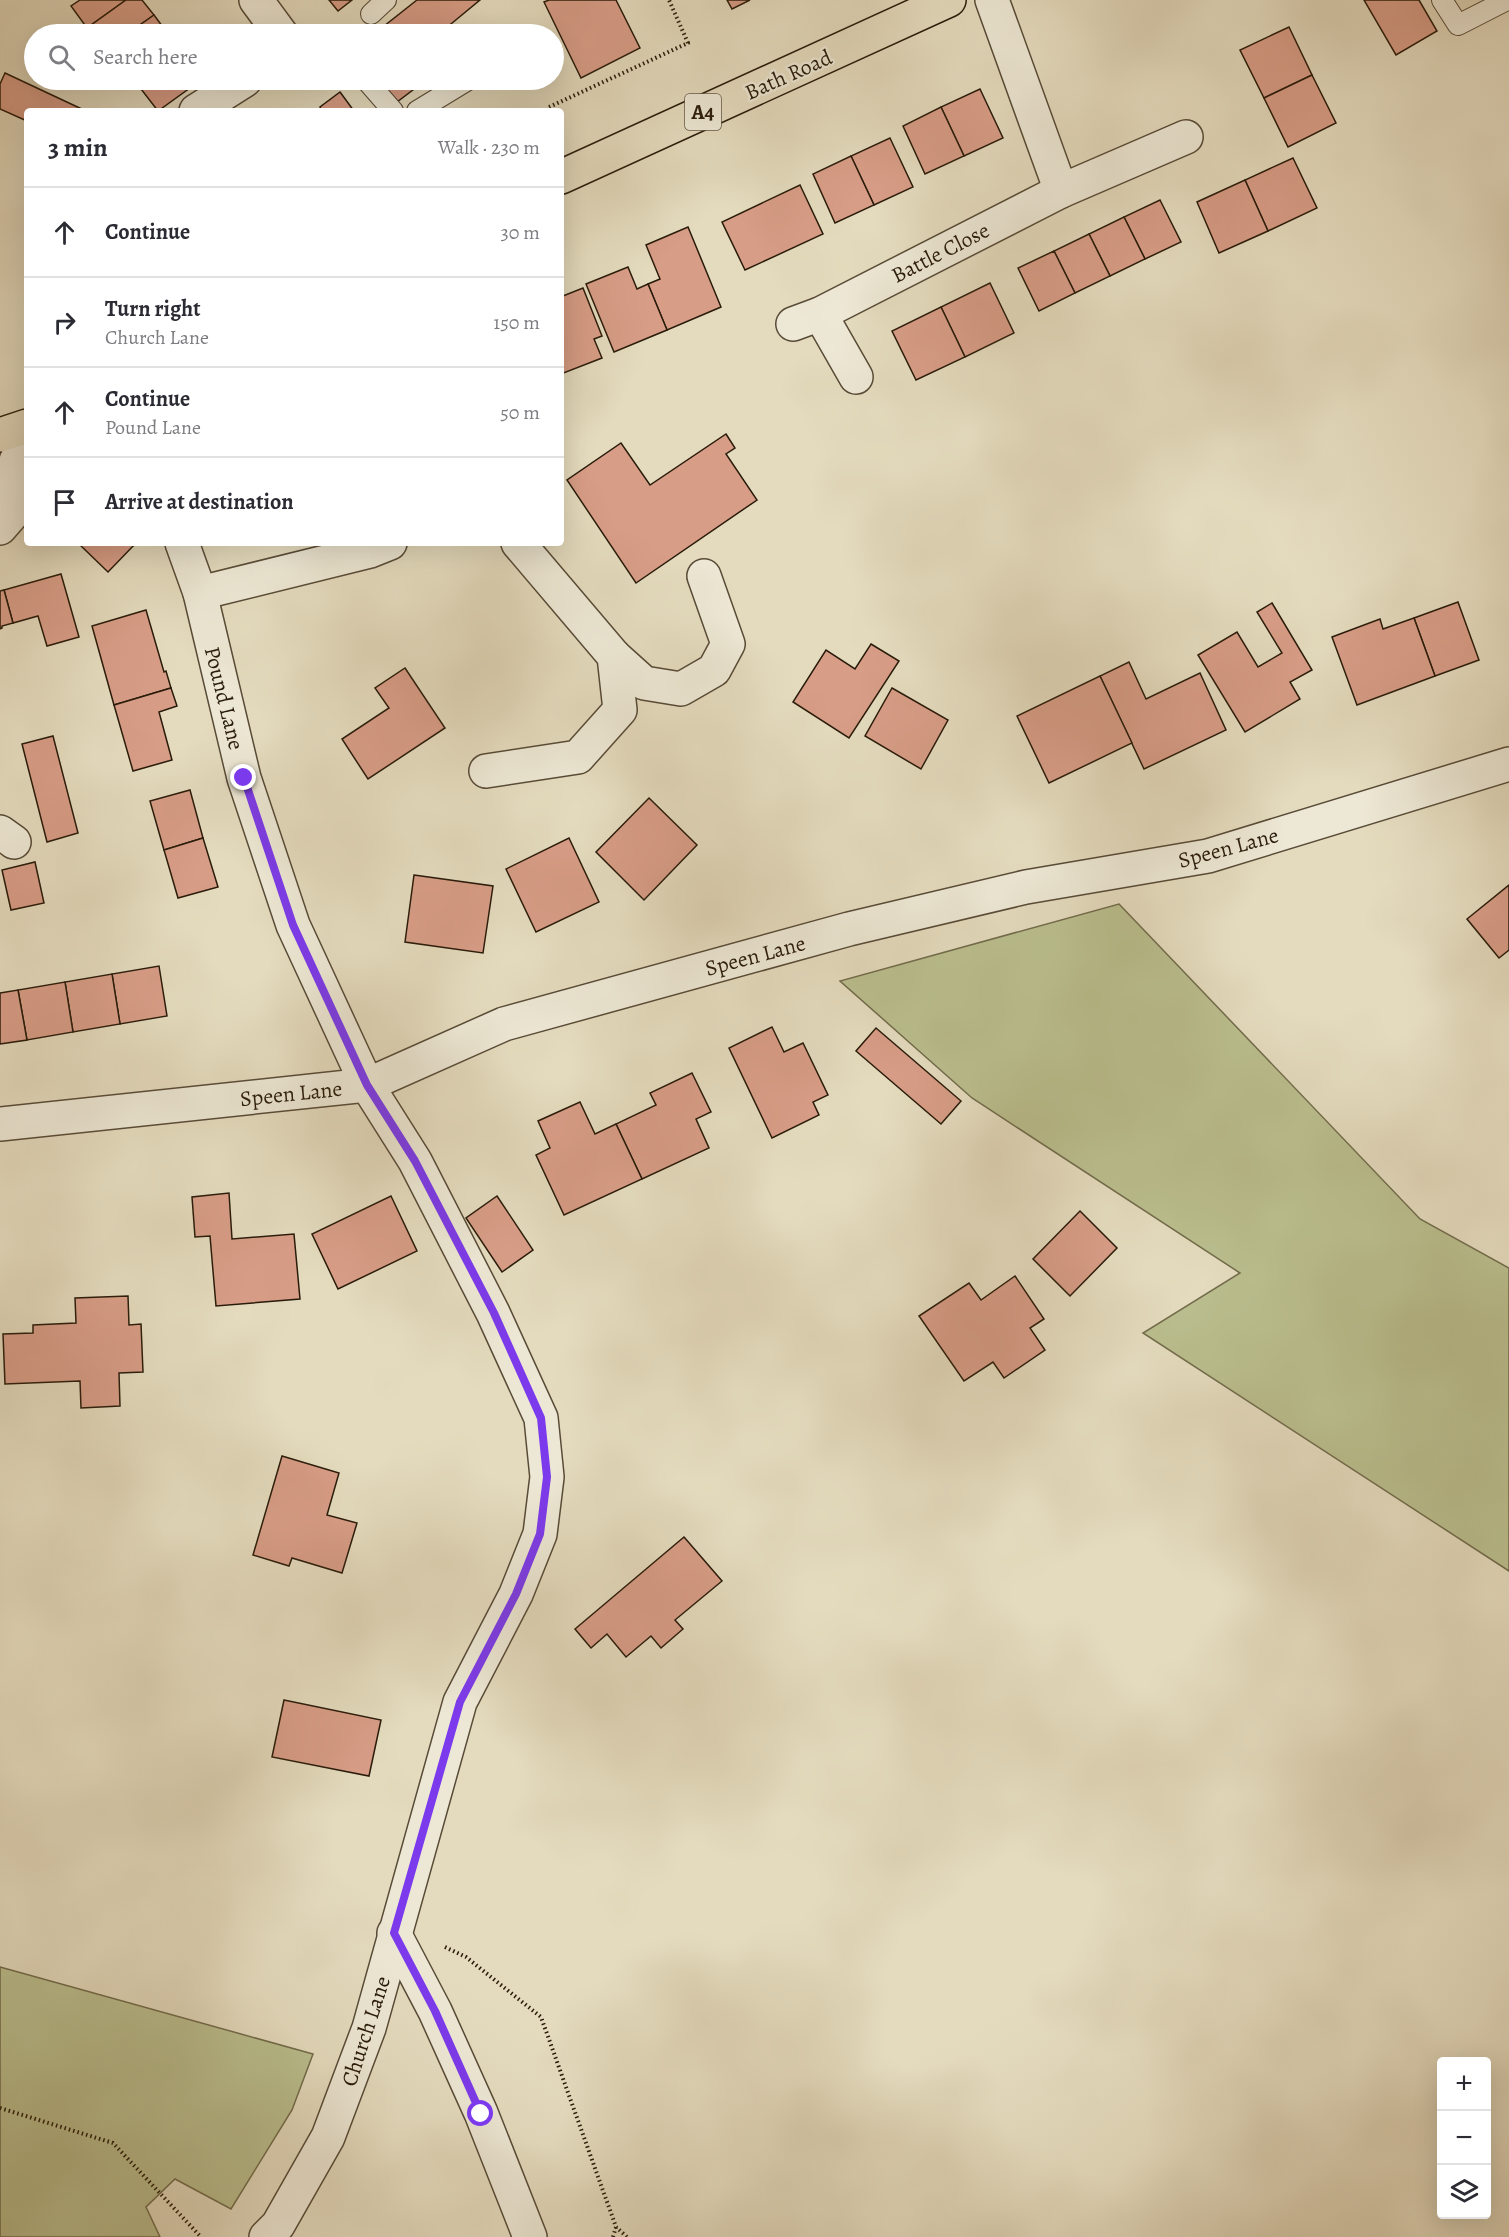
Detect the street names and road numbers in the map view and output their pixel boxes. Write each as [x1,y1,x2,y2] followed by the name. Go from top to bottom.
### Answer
[740,42,837,107] street label: Bath Road
[685,94,721,130] road number: A4
[886,215,995,290] street label: Battle Close
[197,643,251,753] street label: Pound Lane
[1175,820,1282,876] street label: Speen Lane
[702,928,809,984] street label: Speen Lane
[238,1074,344,1114] street label: Speen Lane
[334,1972,398,2090] street label: Church Lane

